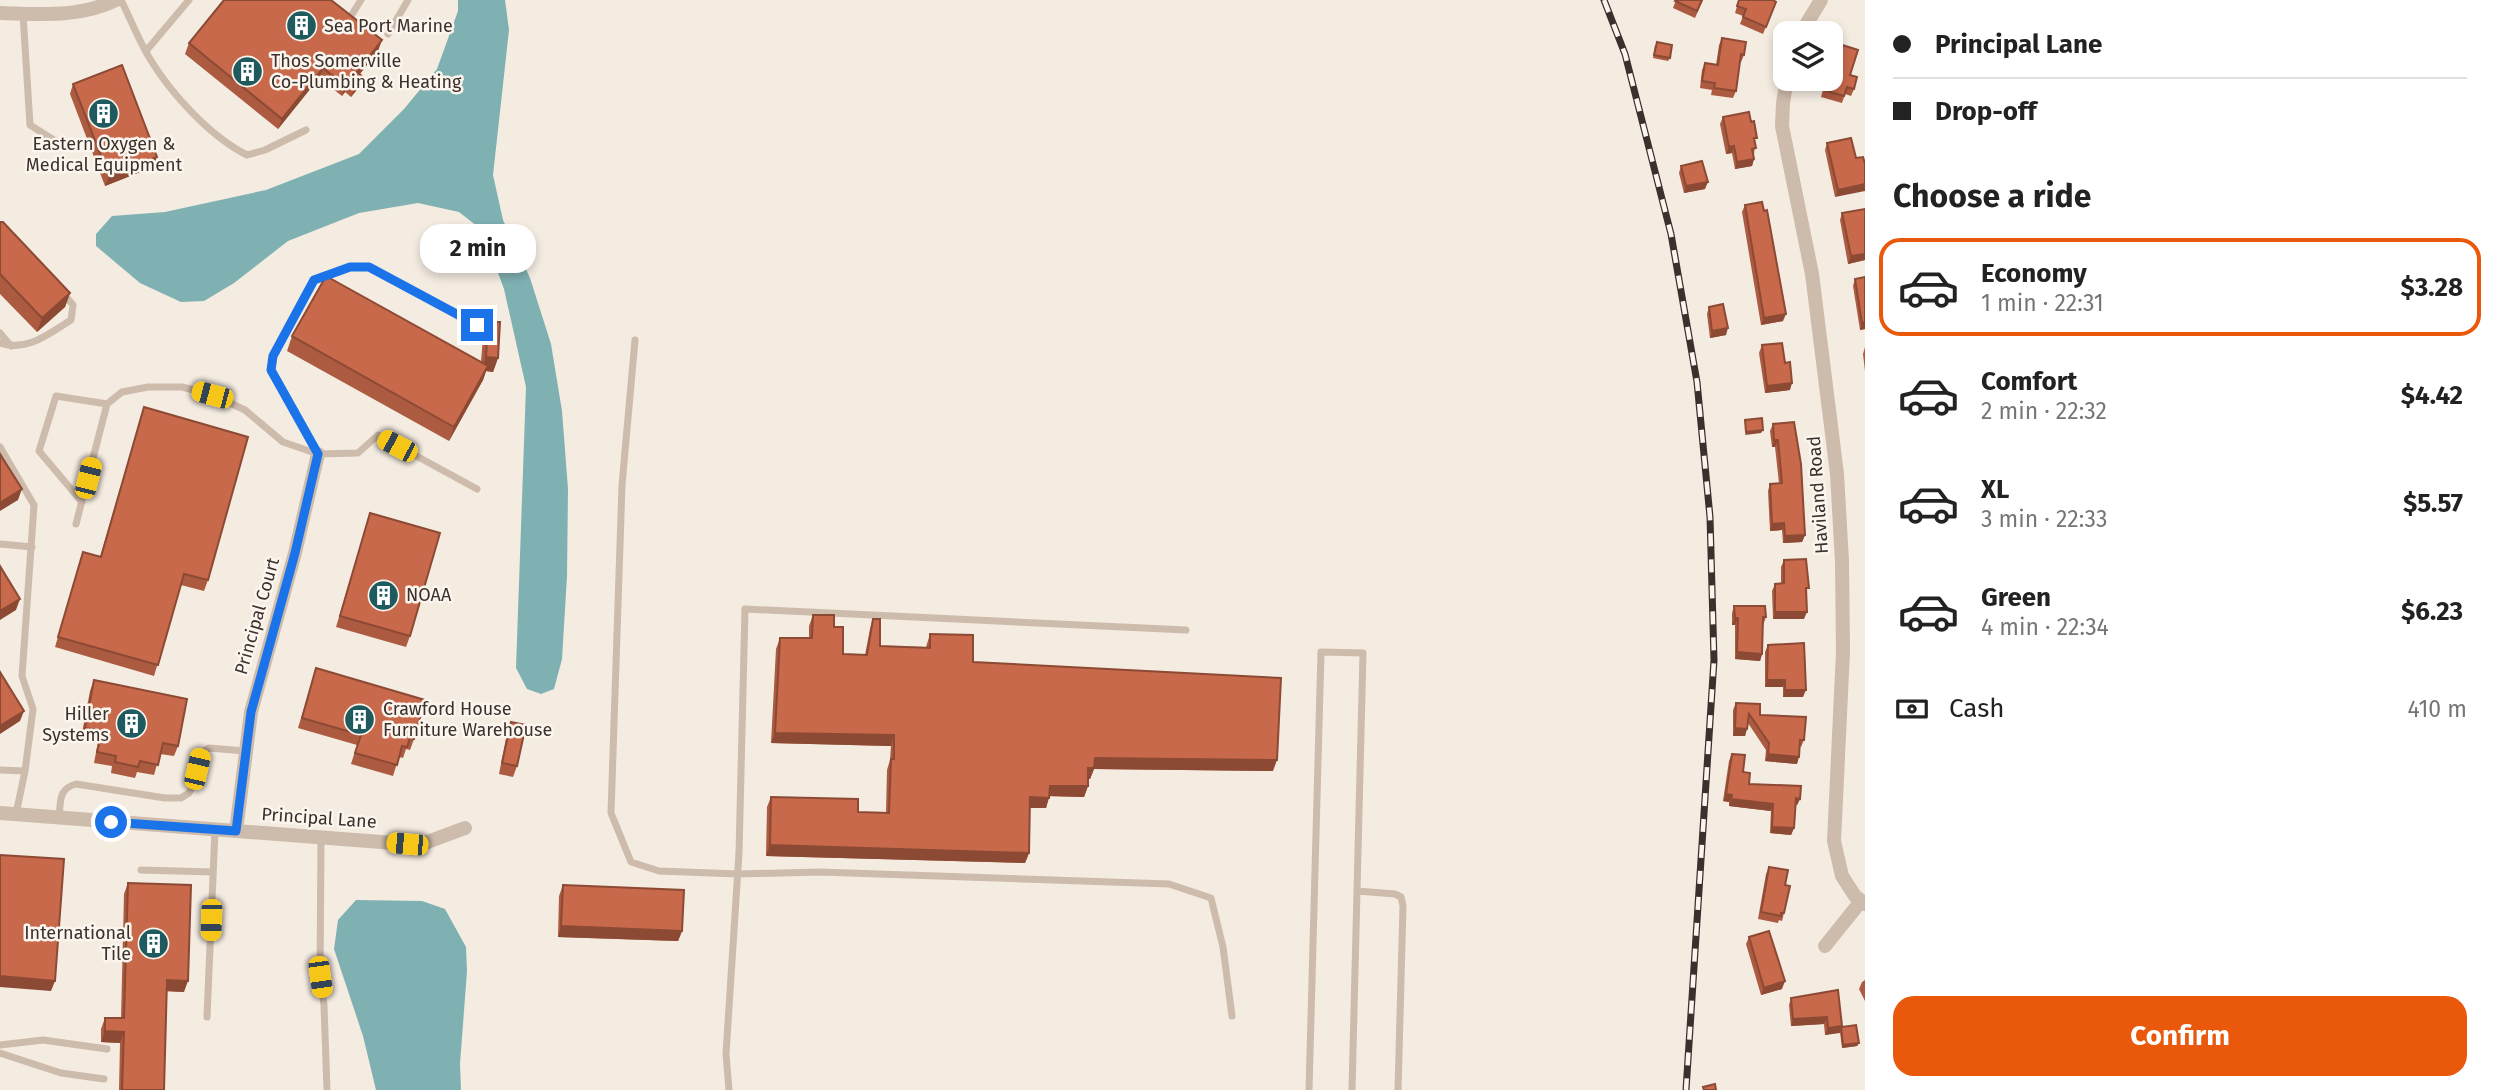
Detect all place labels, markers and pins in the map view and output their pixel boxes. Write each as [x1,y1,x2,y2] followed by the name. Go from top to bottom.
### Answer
[284,9,318,43] building icon: Sea Port Marine
[324,15,453,37] place label: Sea Port Marine
[271,50,462,93] place label: Thos Somerville Co-Plumbing & Heating
[231,54,265,88] building icon: Thos Somerville Co-Plumbing & Heating
[87,96,121,130] building icon: Eastern Oxygen & Medical Equipment
[26,133,183,176] place label: Eastern Oxygen & Medical Equipment
[366,578,400,612] building icon: NOAA
[406,584,452,606] place label: NOAA
[383,698,552,741] place label: Crawford House Furniture Warehouse
[343,702,377,736] building icon: Crawford House Furniture Warehouse
[42,703,109,746] place label: Hiller Systems
[115,707,149,741] building icon: Hiller Systems
[24,922,131,965] place label: International Tile
[137,926,171,960] building icon: International Tile

